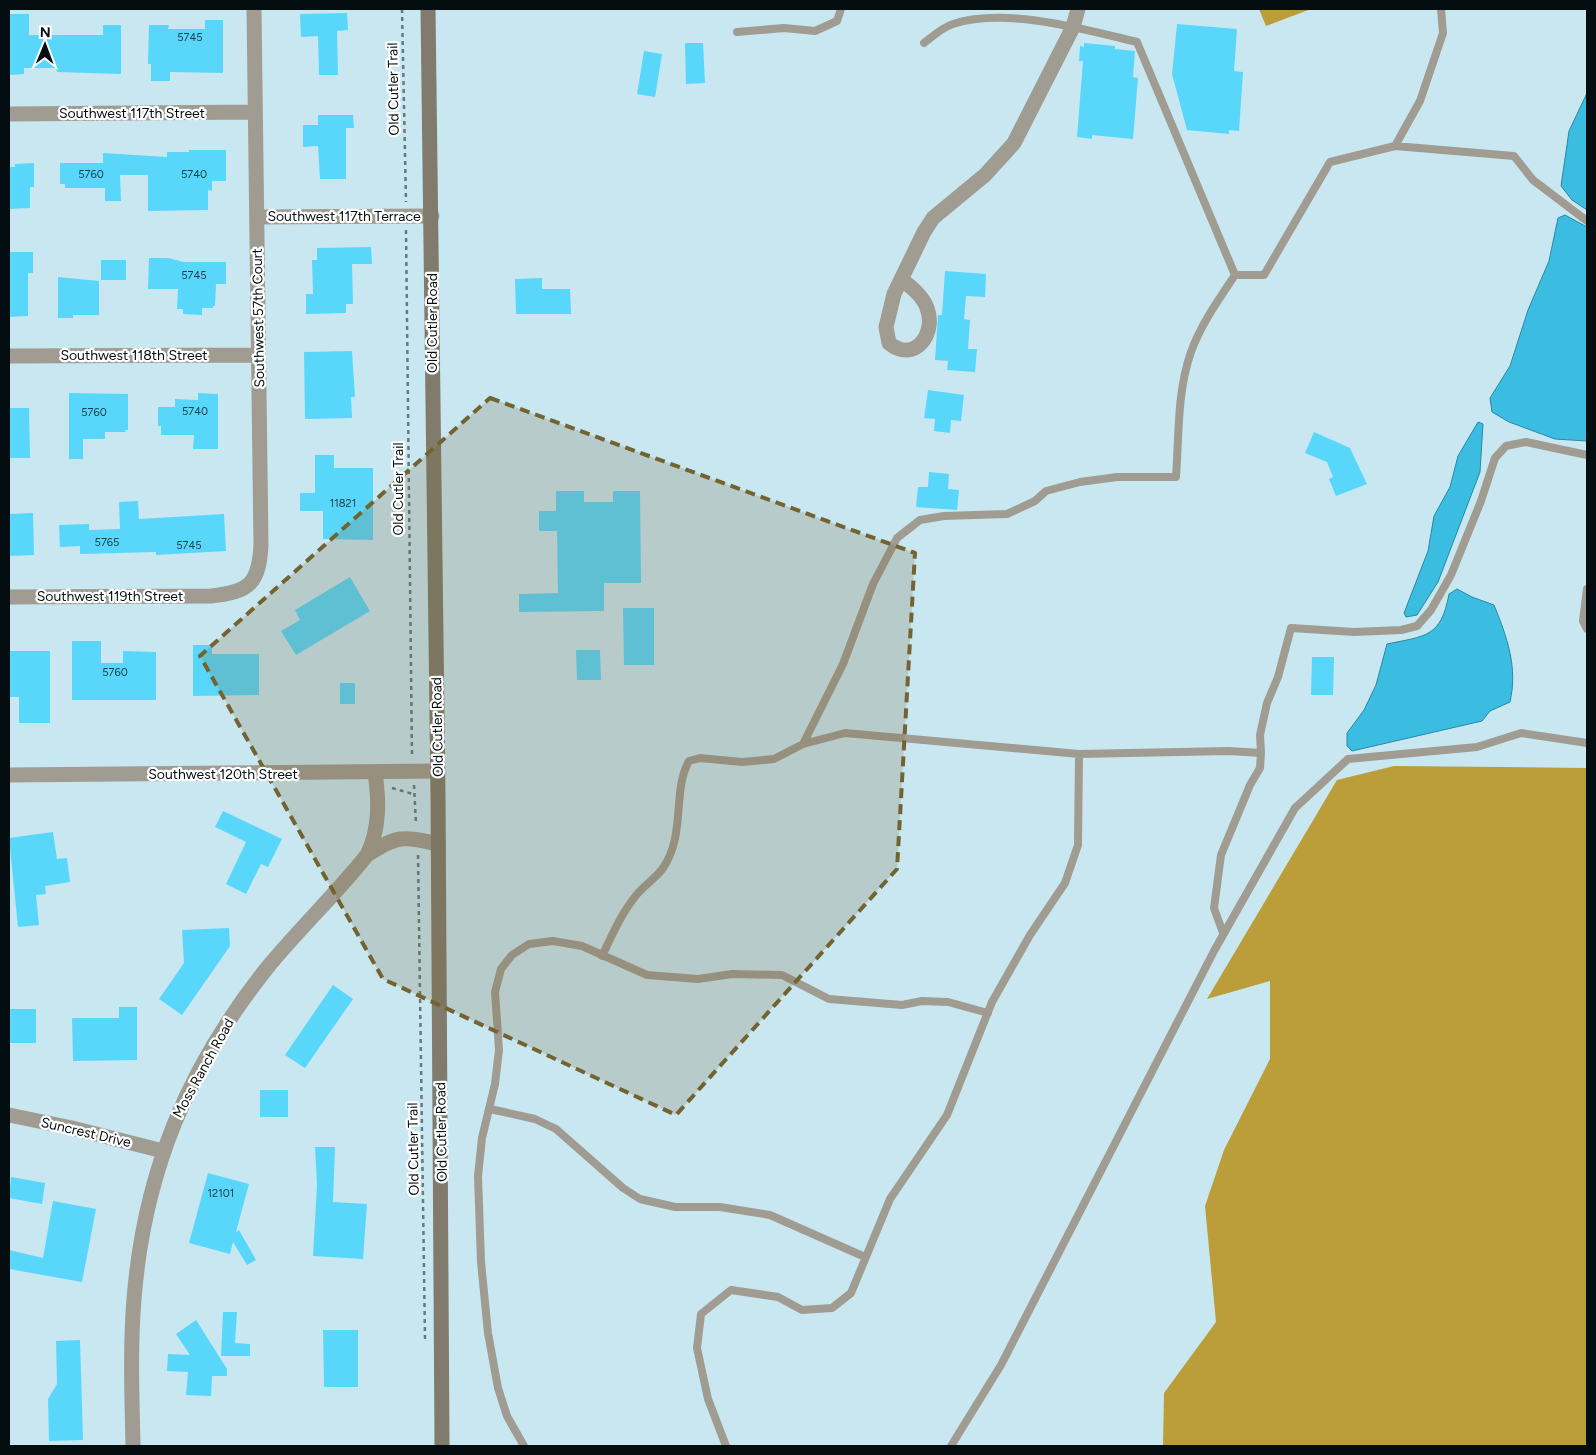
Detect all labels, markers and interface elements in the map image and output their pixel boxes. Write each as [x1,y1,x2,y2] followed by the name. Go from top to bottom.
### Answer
[20,20,70,70] north arrow
[40,24,51,41] text: N
[177,31,203,44] house number: 5745
[384,42,403,136] street label: Old Cutler Trail
[59,105,205,122] street label: Southwest 117th Street
[78,168,104,181] house number: 5760
[181,168,207,181] house number: 5740
[267,208,421,225] street label: Southwest 117th Terrace
[249,248,268,388] street label: Southwest 57th Court
[181,269,207,282] house number: 5745
[424,273,441,373] street label: Old Cutler Road
[60,347,208,364] street label: Southwest 118th Street
[182,405,208,418] house number: 5740
[81,406,107,419] house number: 5760
[390,443,407,536] street label: Old Cutler Trail
[330,497,356,510] house number: 11821
[95,536,119,549] house number: 5765
[176,539,202,552] house number: 5745
[37,588,183,605] street label: Southwest 119th Street
[102,666,128,679] house number: 5760
[428,677,447,777] street label: Old Cutler Road
[148,766,298,783] street label: Southwest 120th Street
[169,1015,238,1121] street label: Moss Ranch Road
[432,1082,451,1182] street label: Old Cutler Road
[404,1102,423,1196] street label: Old Cutler Trail
[39,1114,133,1151] street label: Suncrest Drive
[208,1187,234,1200] house number: 12101

